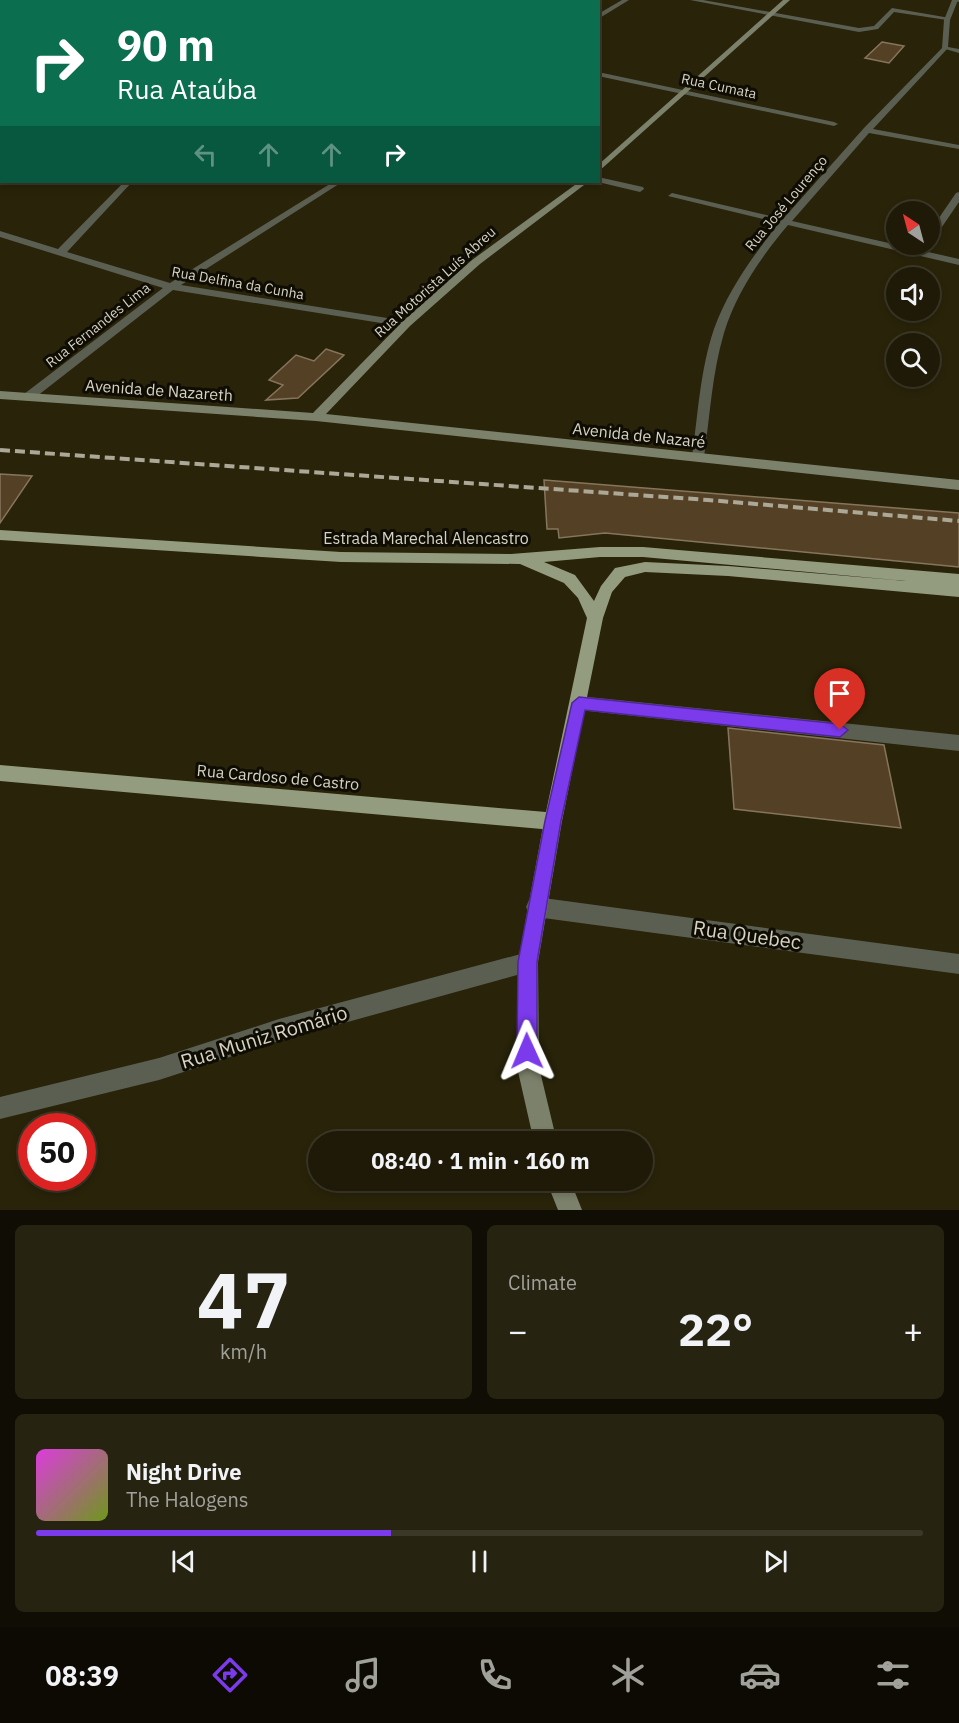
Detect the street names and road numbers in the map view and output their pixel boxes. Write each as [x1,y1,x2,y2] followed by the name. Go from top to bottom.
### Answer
[680,69,759,103] street label: Rua Cumata
[741,152,831,254] street label: Rua José Lourenço
[371,223,499,341] street label: Rua Motorista Luís Abreu
[170,262,306,304] street label: Rua Delfina da Cunha
[42,278,154,371] street label: Rua Fernandes Lima
[84,375,234,405] street label: Avenida de Nazareth
[572,418,707,452] street label: Avenida de Nazaré
[323,528,529,548] street label: Estrada Marechal Alencastro
[196,760,360,794] street label: Rua Cardoso de Castro
[691,914,803,955] street label: Rua Quebec
[177,998,350,1075] street label: Rua Muniz Romário

